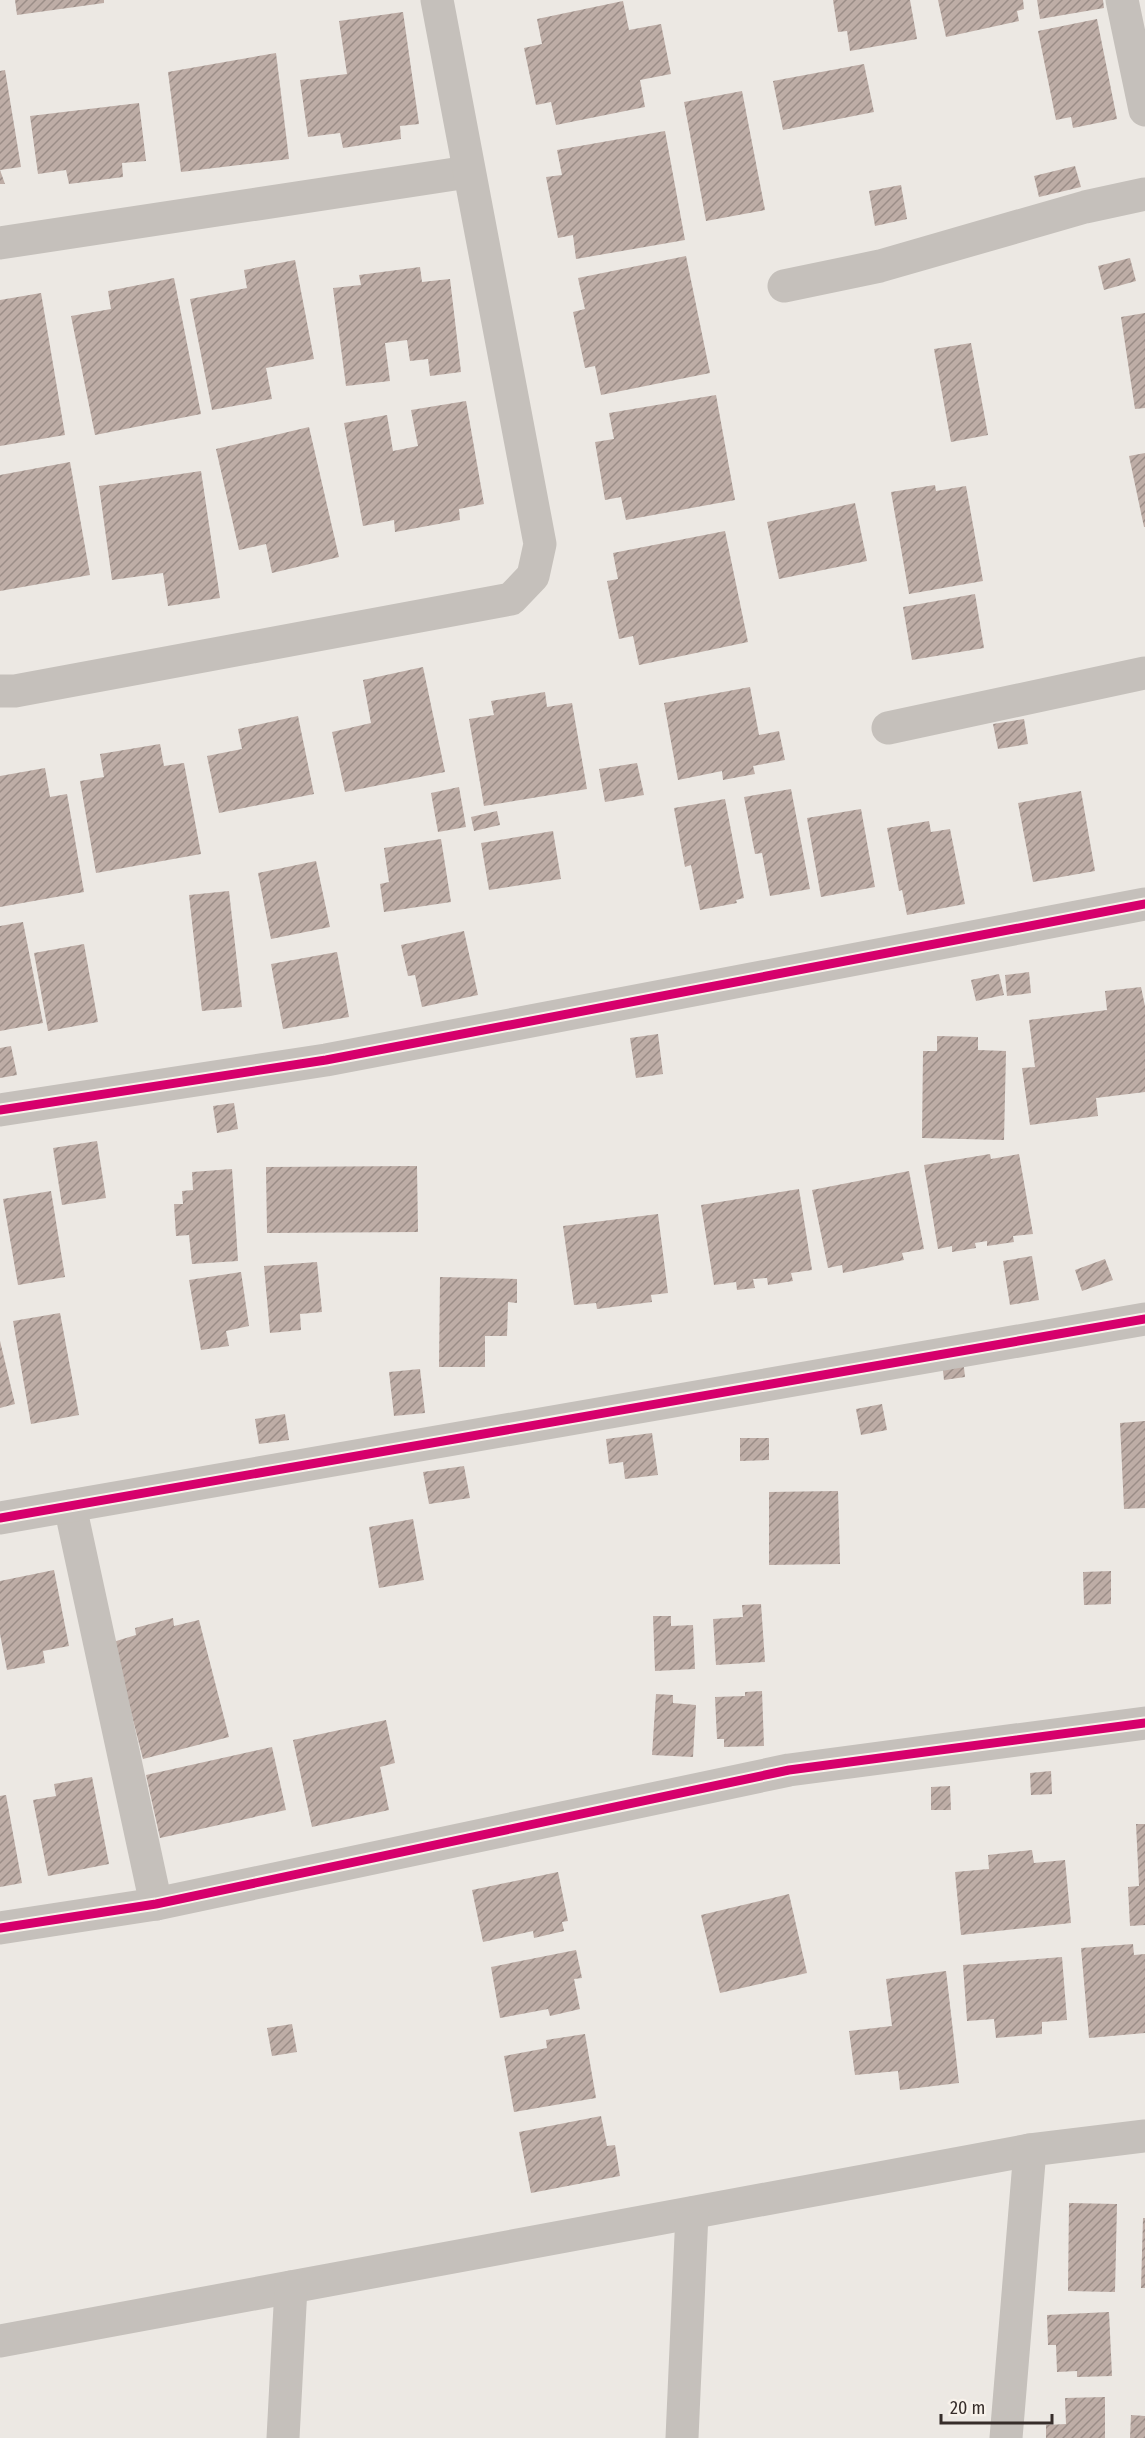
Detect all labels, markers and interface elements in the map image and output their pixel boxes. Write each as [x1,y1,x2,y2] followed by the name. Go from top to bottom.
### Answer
[941,2387,1052,2425] scale bar
[950,2397,985,2419] text: 20 m

